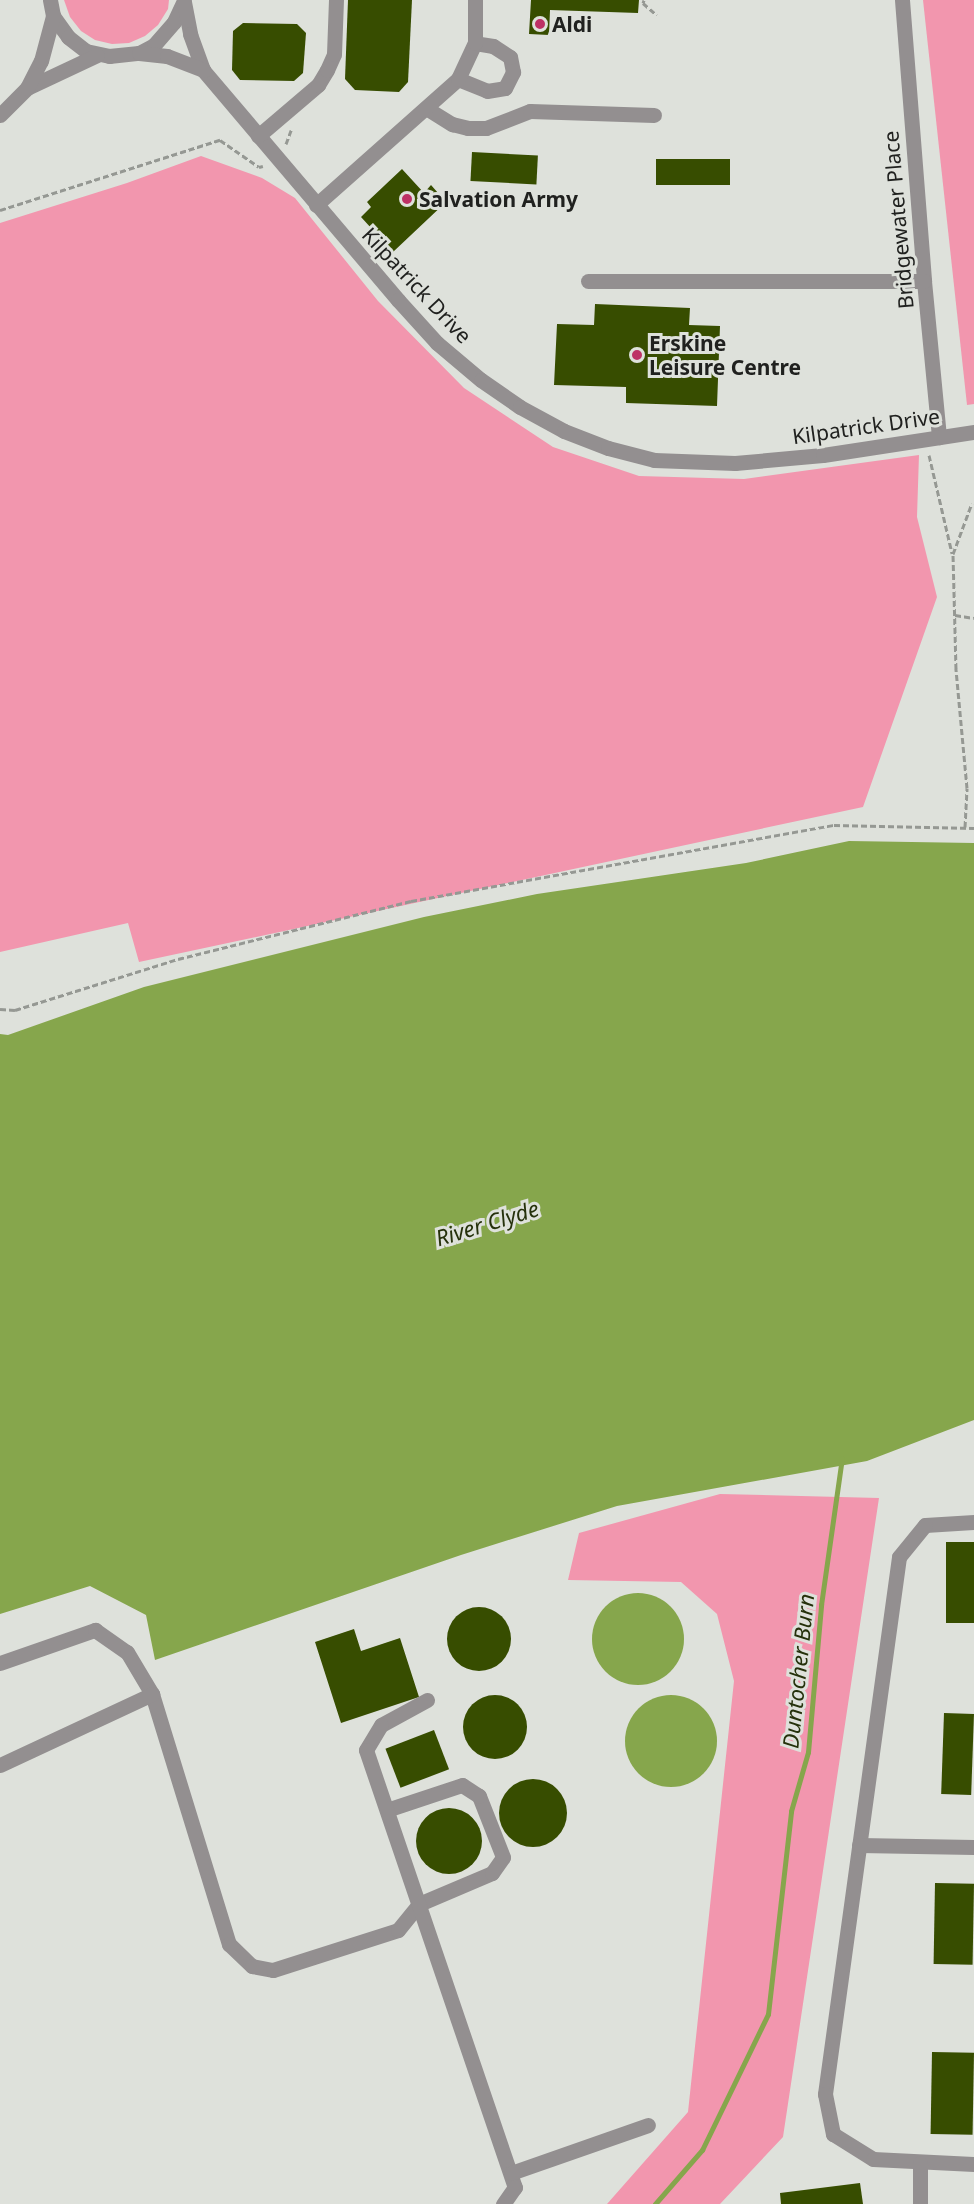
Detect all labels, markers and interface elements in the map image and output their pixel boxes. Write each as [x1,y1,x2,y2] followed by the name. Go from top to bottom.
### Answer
[552,11,592,37] place label: Aldi
[533,17,547,31] marker: Aldi
[878,130,918,310] street label: Bridgewater Place
[419,186,578,212] place label: Salvation Army
[400,192,414,206] marker: Salvation Army
[357,222,477,348] street label: Kilpatrick Drive
[649,330,801,380] place label: Erskine Leisure Centre
[630,348,644,362] marker: Erskine Leisure Centre
[791,403,941,449] street label: Kilpatrick Drive
[432,1195,542,1251] water label: River Clyde
[777,1592,819,1750] water label: Duntocher Burn

